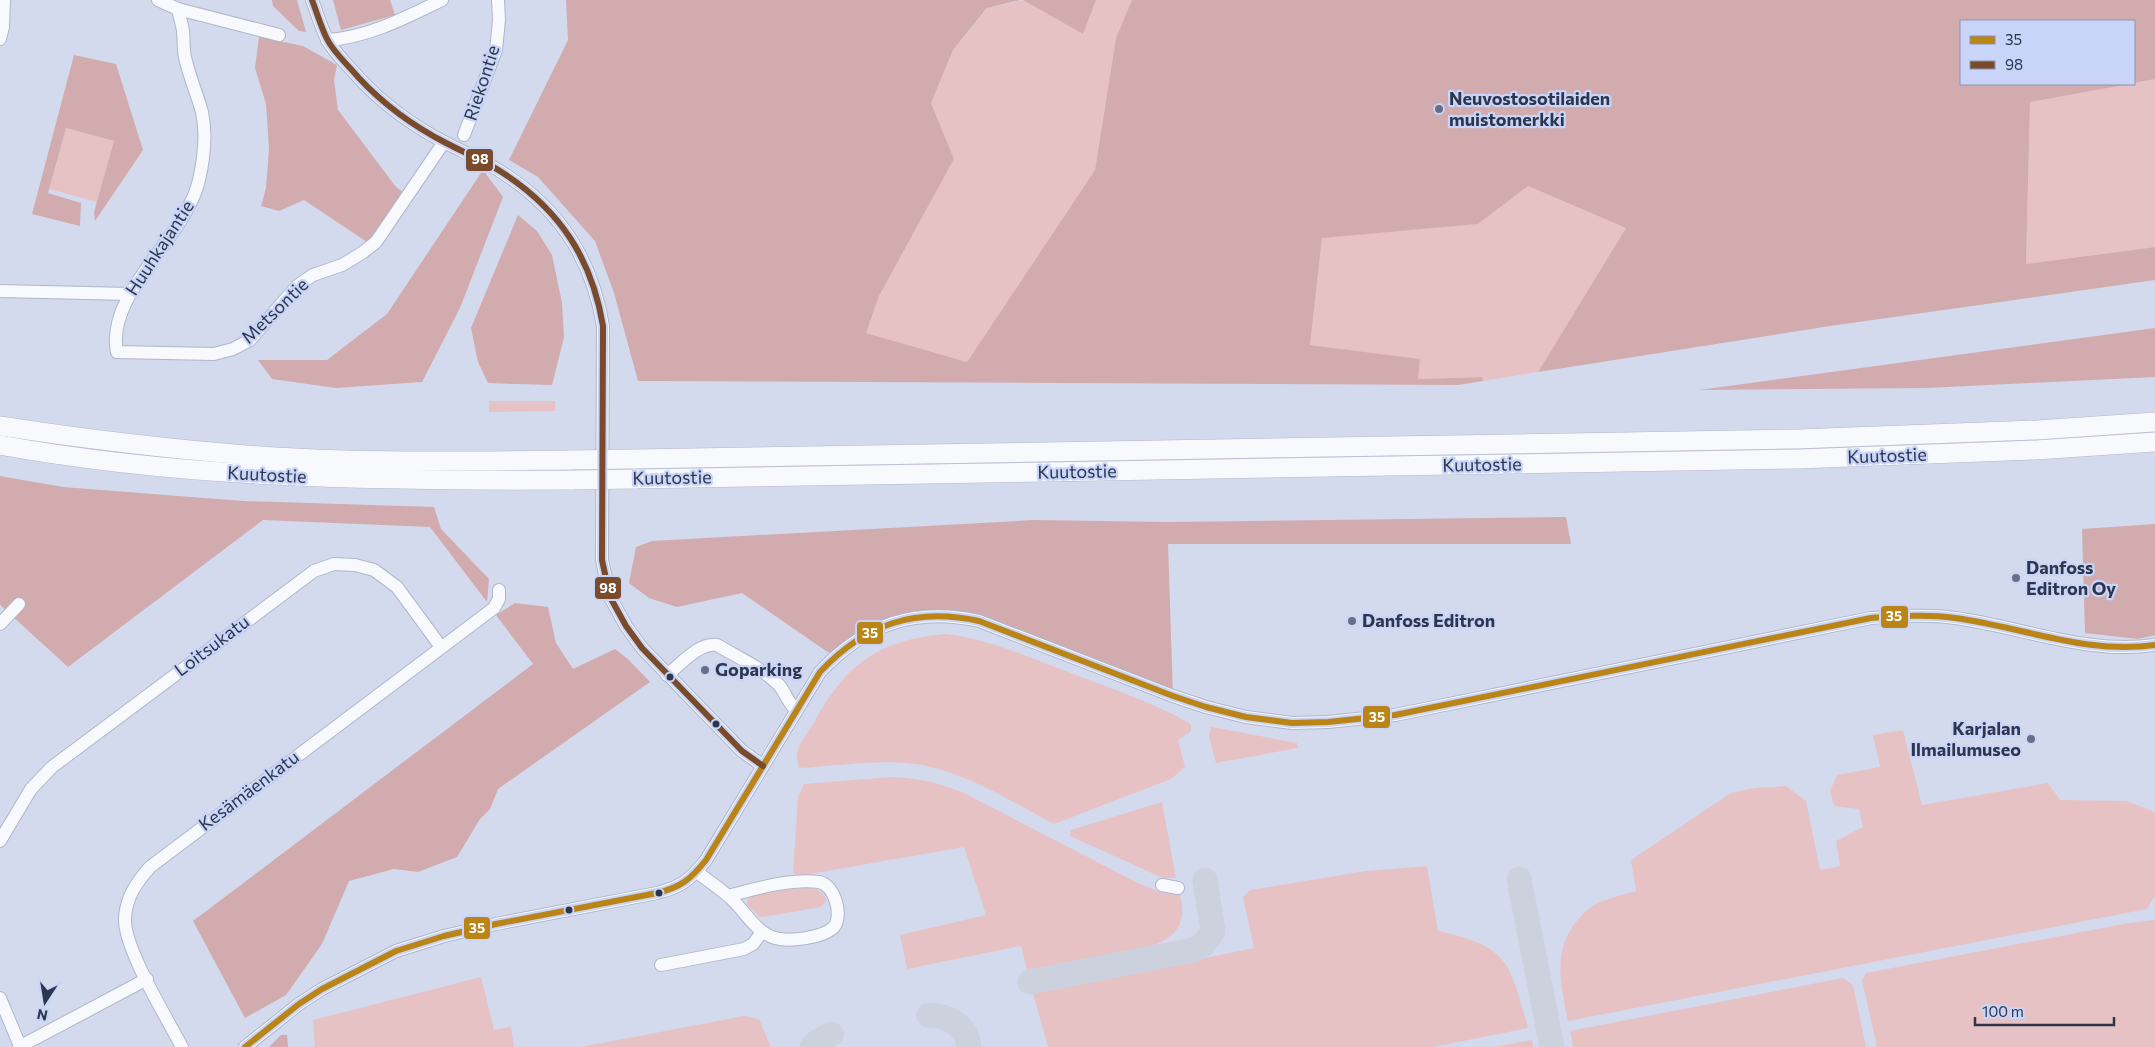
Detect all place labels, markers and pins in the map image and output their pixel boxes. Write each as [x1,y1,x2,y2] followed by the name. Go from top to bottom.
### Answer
[1449,87,1610,130] place label: Neuvostosotilaiden muistomerkki
[1433,103,1445,115] marker: Neuvostosotilaiden muistomerkki
[2026,556,2116,599] place label: Danfoss Editron Oy
[2010,572,2022,584] marker: Danfoss Editron Oy
[1362,609,1495,631] place label: Danfoss Editron
[1346,615,1358,627] marker: Danfoss Editron
[715,658,802,680] place label: Goparking
[699,664,711,676] marker: Goparking
[665,672,675,682] unlabelled marker
[1910,717,2021,760] place label: Karjalan Ilmailumuseo
[711,719,721,729] unlabelled marker
[2025,733,2037,745] marker: Karjalan Ilmailumuseo
[654,888,664,898] unlabelled marker
[564,905,574,915] unlabelled marker

